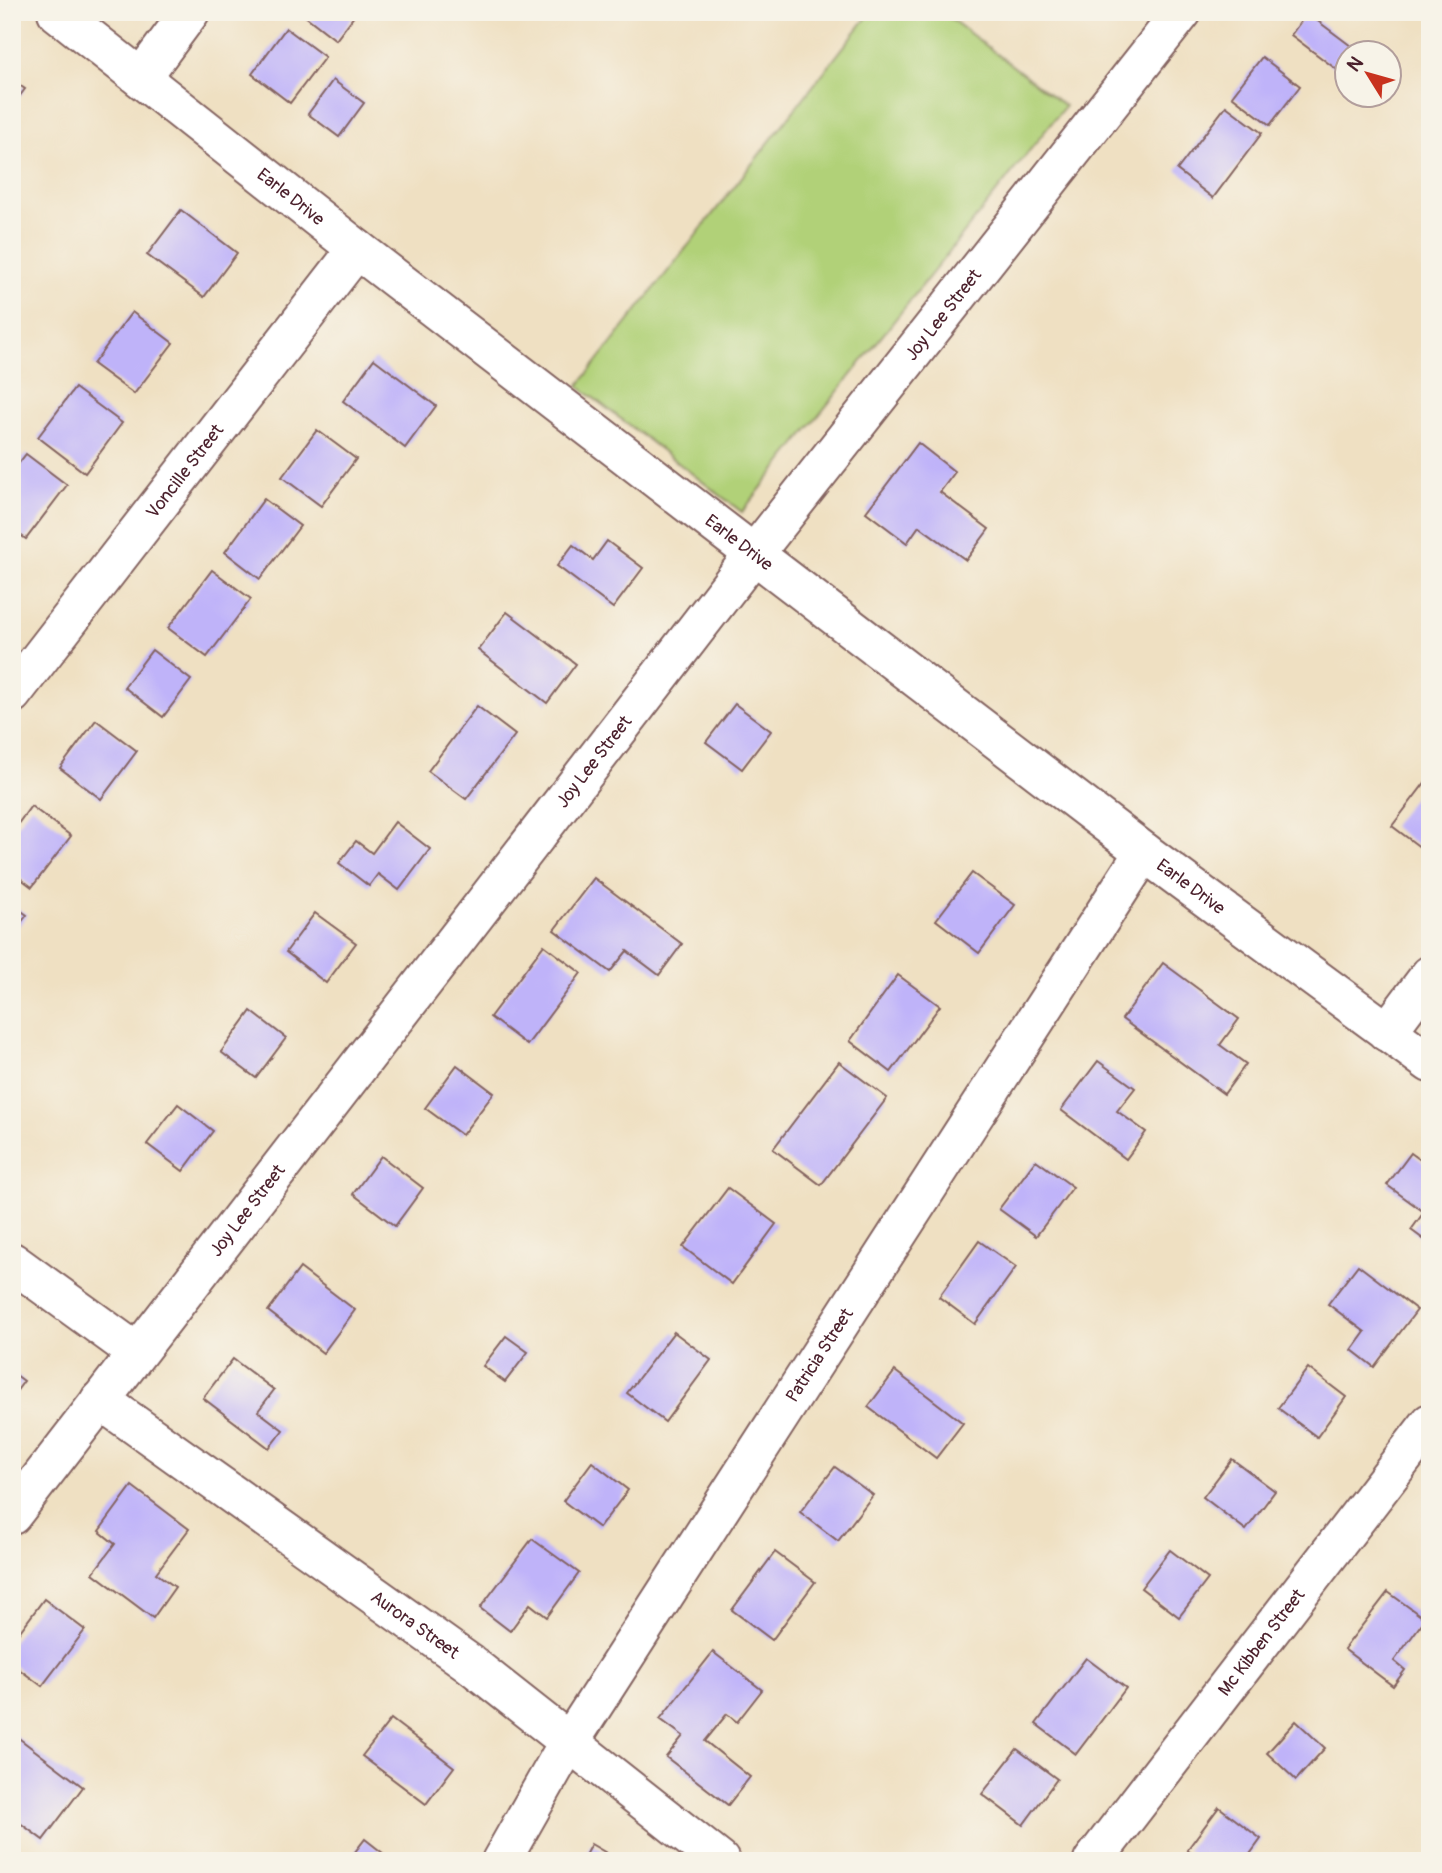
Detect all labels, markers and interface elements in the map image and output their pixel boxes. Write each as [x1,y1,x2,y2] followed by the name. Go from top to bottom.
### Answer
[1334,38,1404,108] north arrow
[1342,52,1369,77] text: N
[252,163,329,231] street label: Earle Drive
[900,264,987,365] street label: Joy Lee Street
[141,419,229,523] street label: Voncille Street
[700,509,778,576] street label: Earle Drive
[551,710,637,812] street label: Joy Lee Street
[1152,854,1230,920] street label: Earle Drive
[204,1159,291,1261] street label: Joy Lee Street
[781,1303,859,1406] street label: Patricia Street
[1213,1583,1310,1700] street label: Mc Kibben Street
[366,1585,465,1664] street label: Aurora Street

